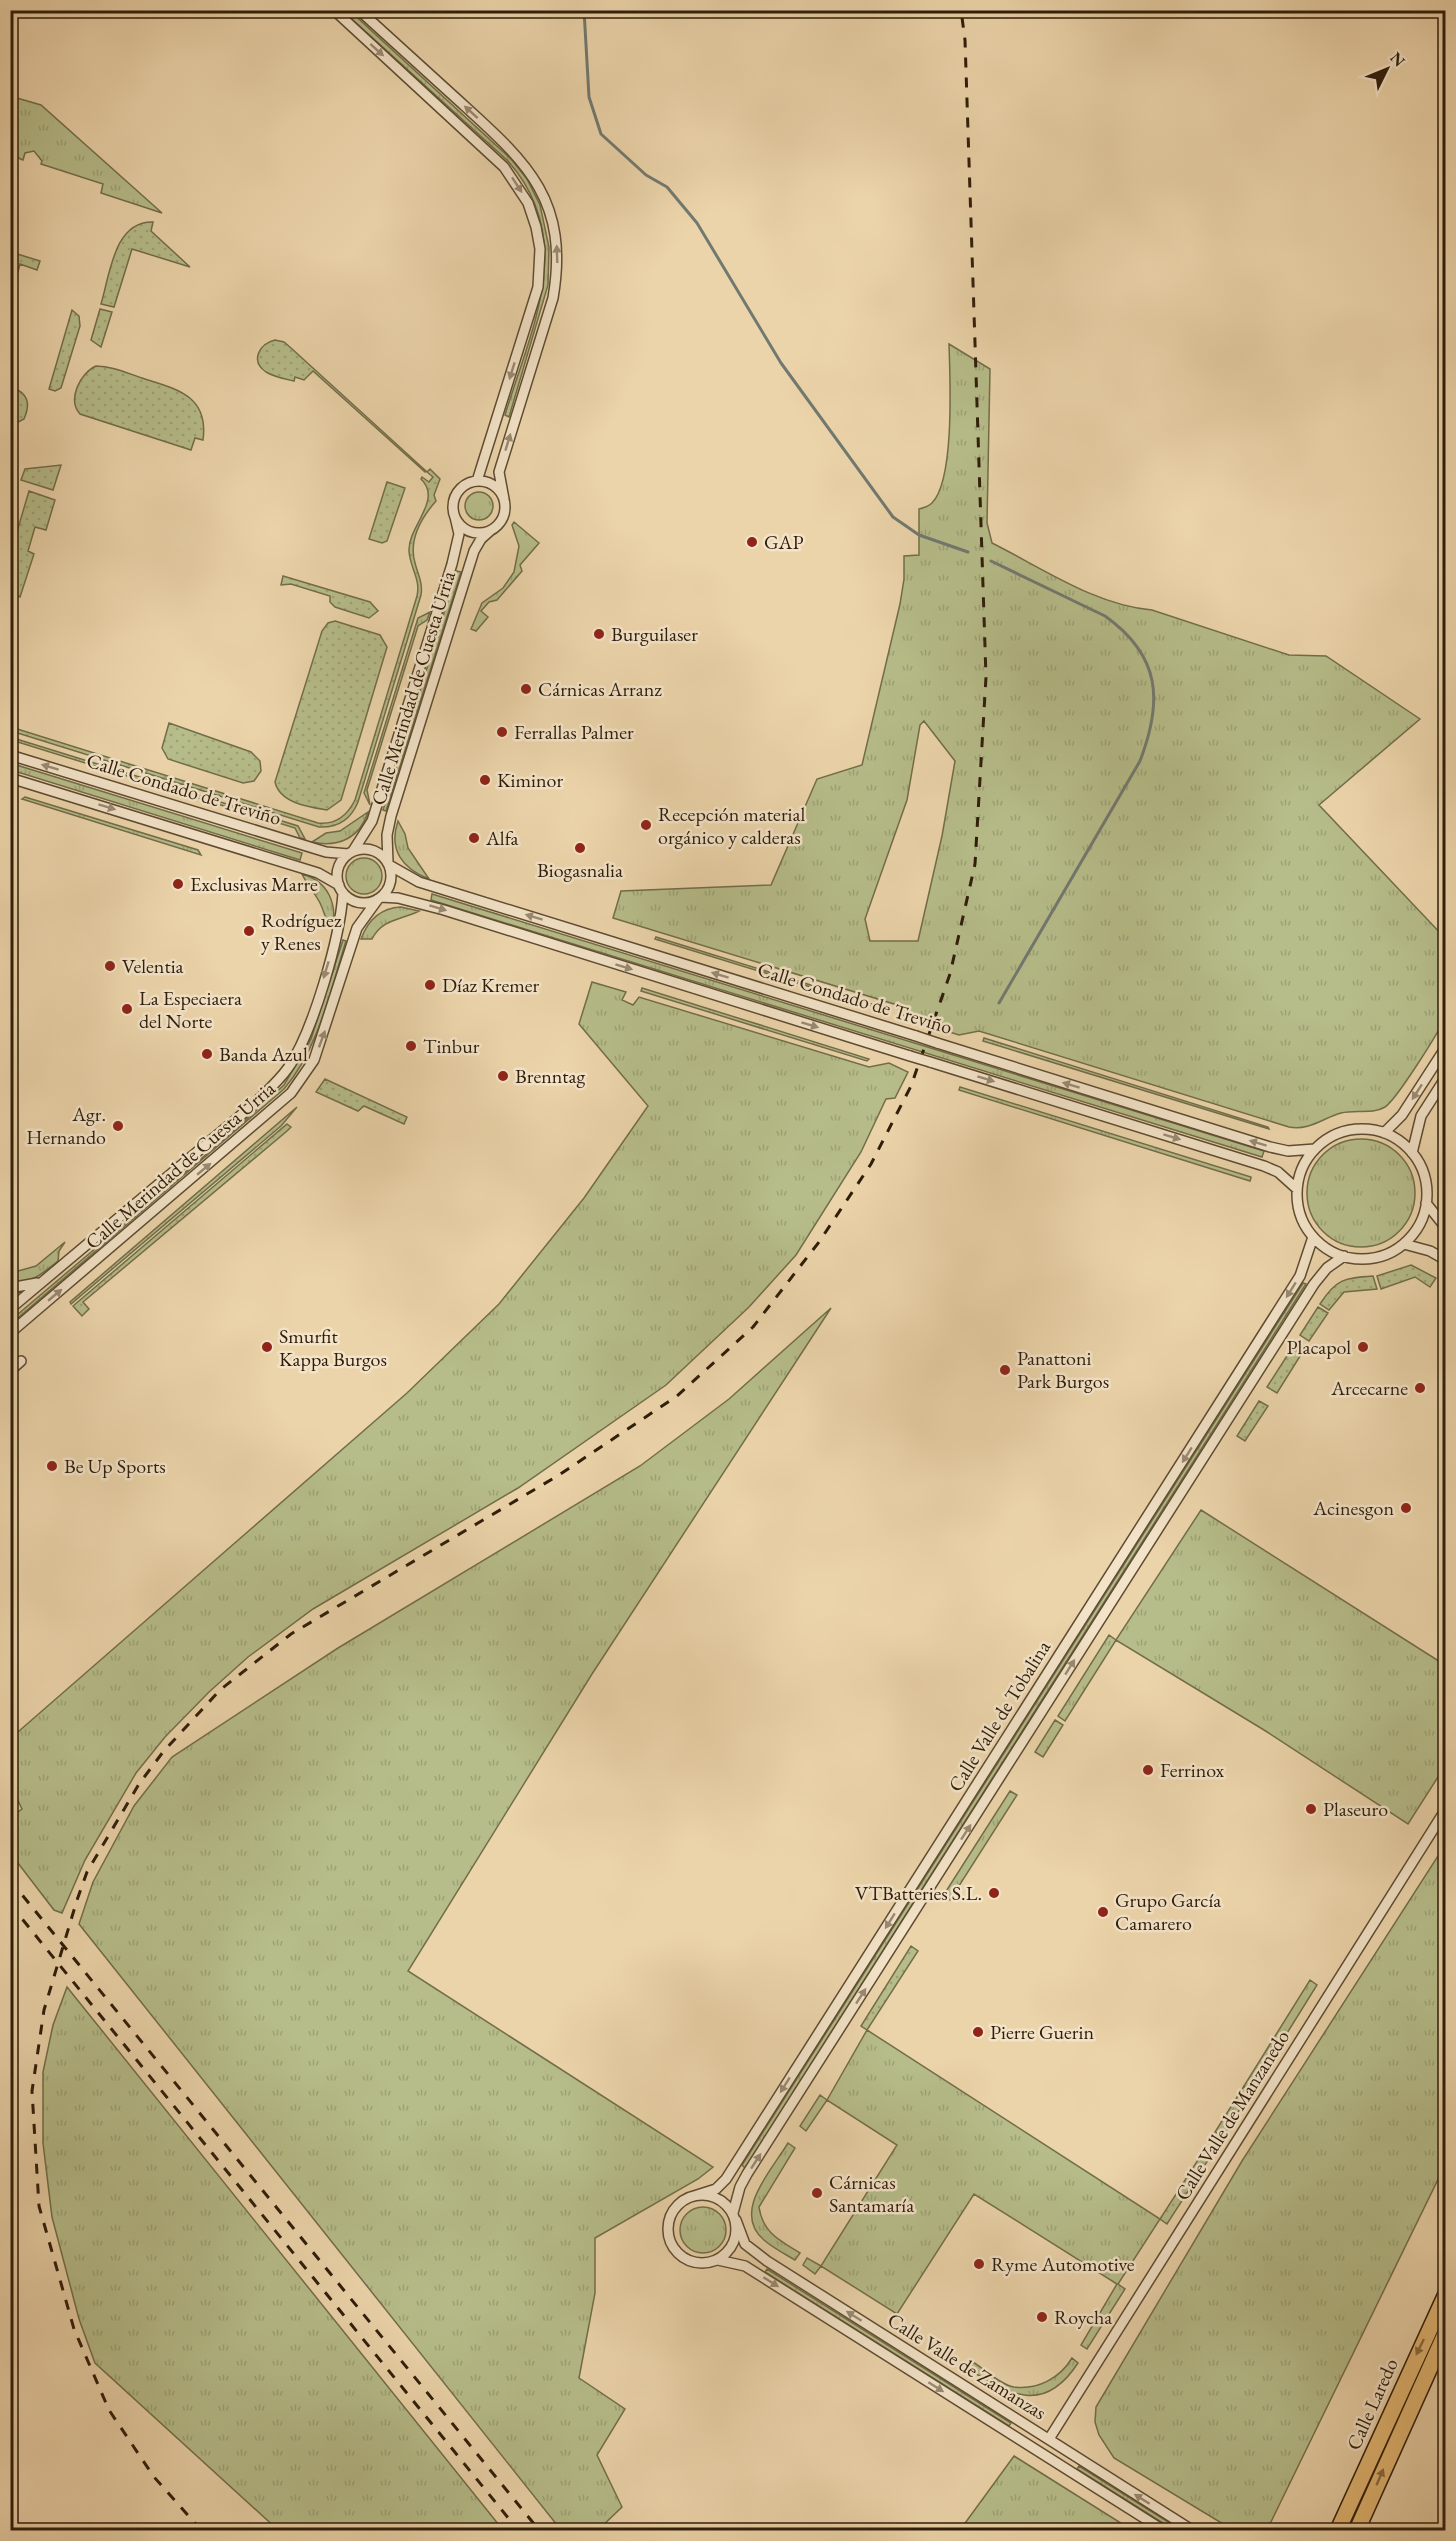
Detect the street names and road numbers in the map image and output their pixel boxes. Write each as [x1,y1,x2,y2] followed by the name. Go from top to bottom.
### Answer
[365,568,461,808] street label: Calle Merindad de Cuesta Urria
[83,747,285,831] street label: Calle Condado de Treviño
[754,956,956,1040] street label: Calle Condado de Treviño
[80,1075,280,1255] street label: Calle Merindad de Cuesta Urria
[942,1635,1056,1797] street label: Calle Valle de Tobalina
[1169,2025,1295,2205] street label: Calle Valle de Manzanedo
[883,2307,1051,2425] street label: Calle Valle de Zamanzas
[1340,2354,1404,2454] street label: Calle Laredo

